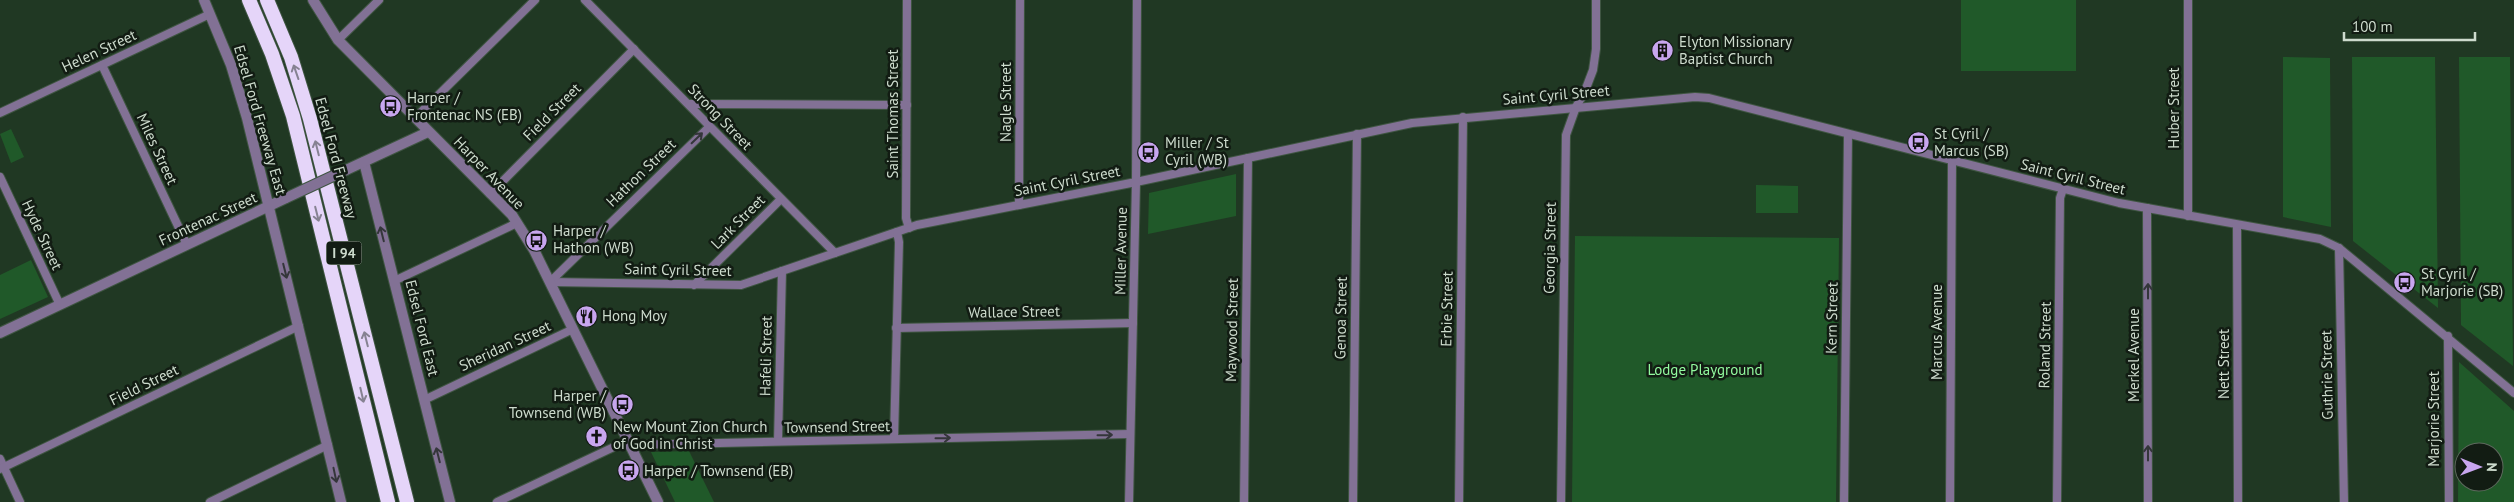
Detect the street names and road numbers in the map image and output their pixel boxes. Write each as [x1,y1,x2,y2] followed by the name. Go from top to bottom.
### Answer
[58,25,139,76] street label: Helen Street
[230,43,291,197] street label: Edsel Ford Freeway East
[883,49,902,179] street label: Saint Thomas Street
[996,62,1015,142] street label: Nagle Street
[2164,67,2183,149] street label: Huber Street
[519,79,585,145] street label: Field Street
[684,80,757,154] street label: Strong Street
[1502,80,1610,109] street label: Saint Cyril Street
[311,95,362,221] street label: Edsel Ford Freeway
[133,110,182,187] street label: Miles Street
[450,132,529,213] street label: Harper Avenue
[602,135,679,211] street label: Hathon Street
[2019,154,2128,199] street label: Saint Cyril Street
[1012,161,1121,200] street label: Saint Cyril Street
[156,188,260,250] street label: Frontenac Street
[707,191,769,253] street label: Lark Street
[18,197,67,273] street label: Hyde Street
[1539,202,1560,294] street label: Georgia Street
[1110,207,1131,295] street label: Miller Avenue
[326,242,362,264] road number: I 94
[624,259,732,280] street label: Saint Cyril Street
[1436,271,1457,347] street label: Erbie Street
[1330,276,1351,360] street label: Genoa Street
[401,278,444,378] street label: Edsel Ford East
[1221,278,1242,382] street label: Maywood Street
[1821,282,1842,354] street label: Kern Street
[1927,284,1946,380] street label: Marcus Avenue
[968,301,1060,322] street label: Wallace Street
[2034,302,2055,388] street label: Roland Street
[2124,308,2143,402] street label: Merkel Avenue
[456,316,554,375] street label: Sheridan Street
[755,316,776,396] street label: Hafeli Street
[2214,329,2233,399] street label: Nett Street
[2316,330,2337,420] street label: Guthrie Street
[106,360,181,409] street label: Field Street
[2424,371,2443,467] street label: Marjorie Street
[784,416,890,437] street label: Townsend Street

